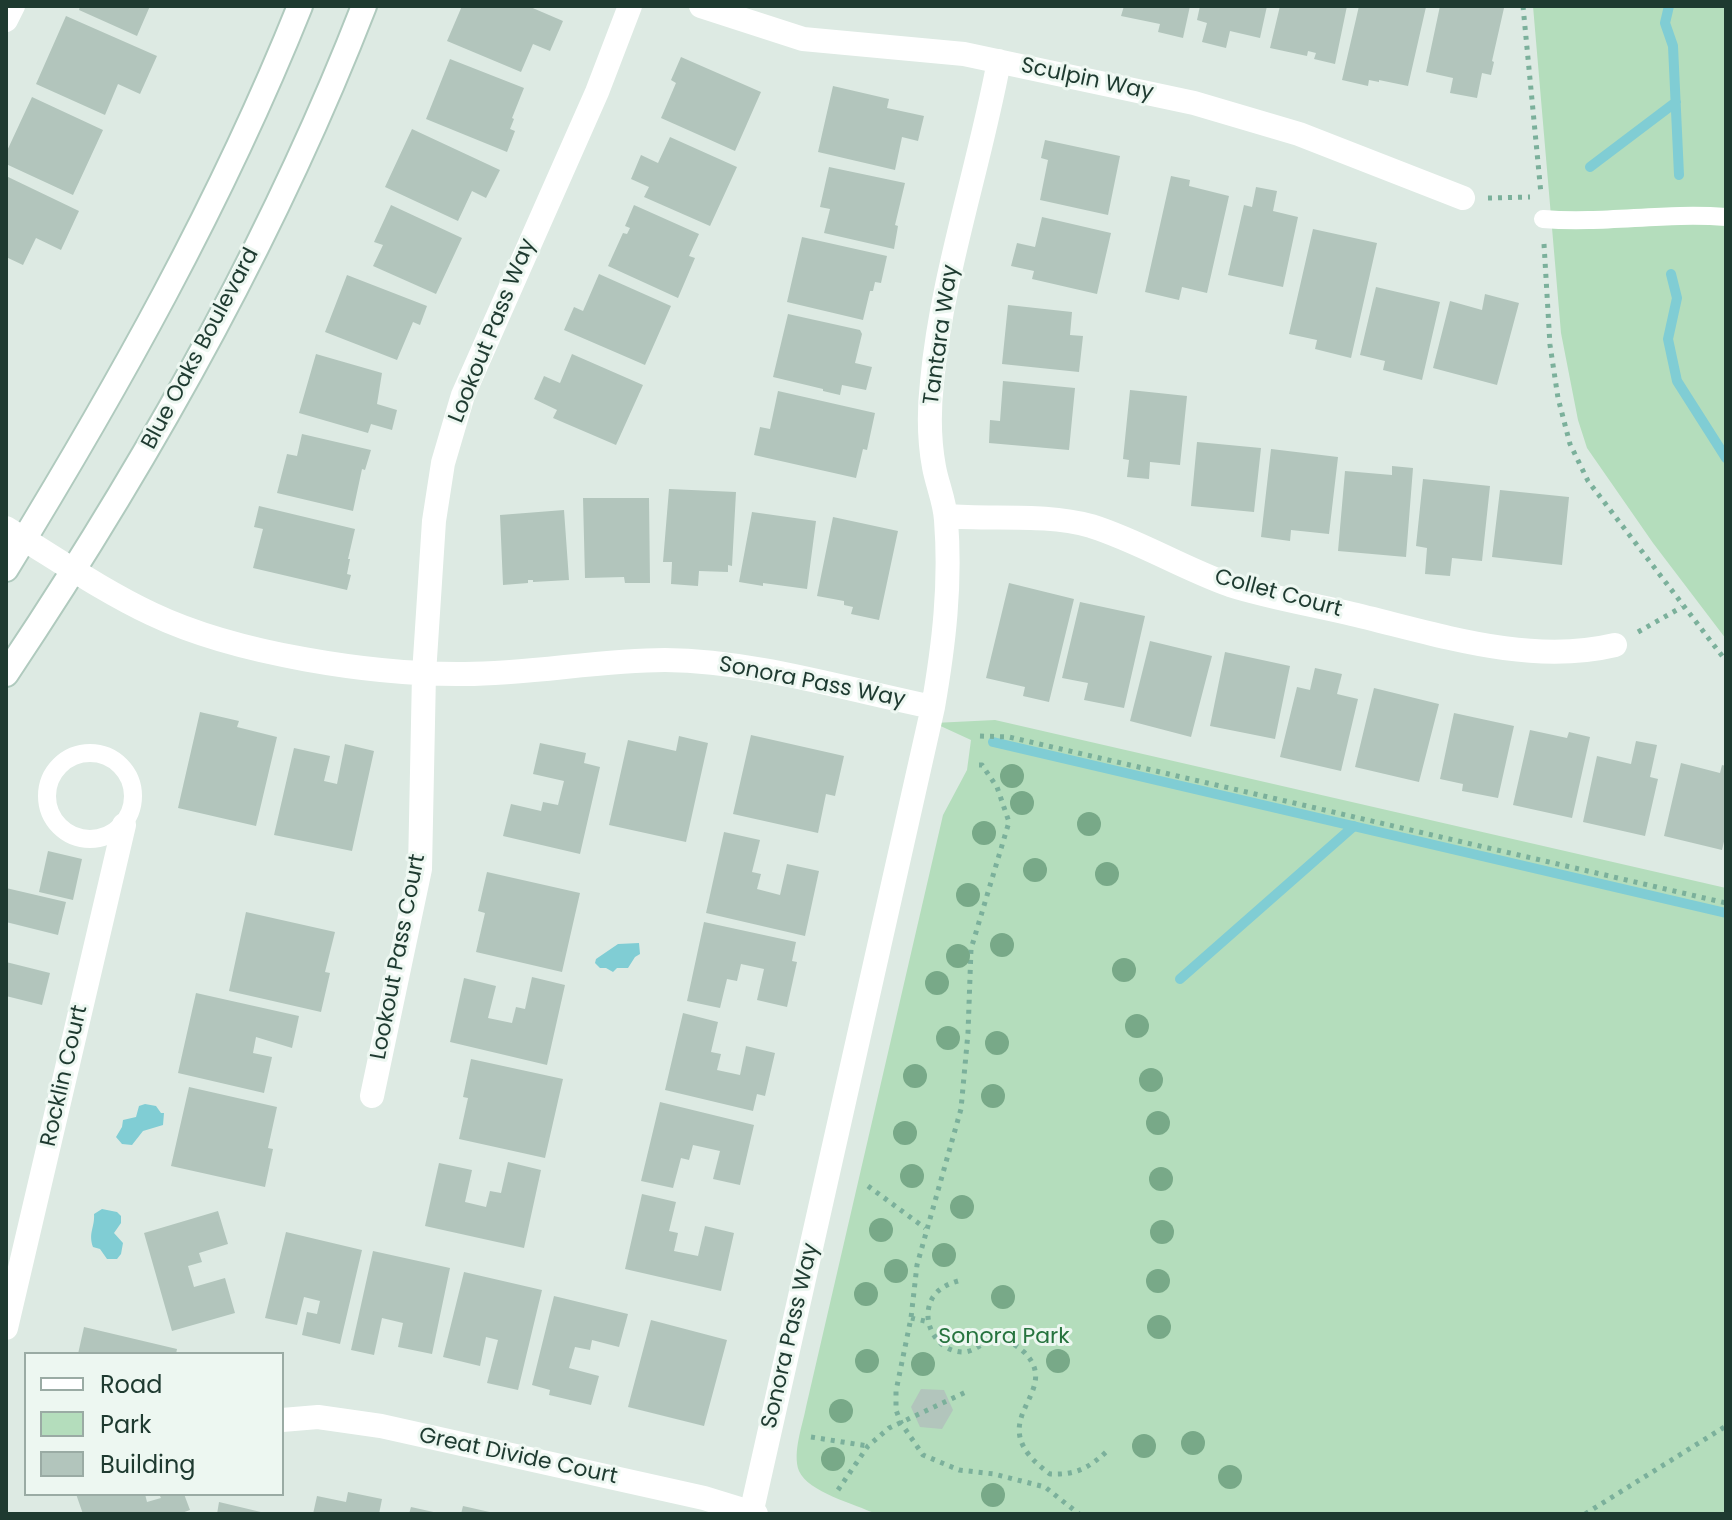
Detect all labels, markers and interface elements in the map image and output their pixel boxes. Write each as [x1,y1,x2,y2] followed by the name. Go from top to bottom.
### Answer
[1018,53,1156,107] street label: Sculpin Way
[444,235,542,427] street label: Lookout Pass Way
[137,244,265,454] street label: Blue Oaks Boulevard
[919,263,965,407] street label: Tantara Way
[1211,564,1345,624] street label: Collet Court
[717,652,907,714] street label: Sonora Pass Way
[366,852,432,1062] street label: Lookout Pass Court
[36,1003,94,1149] street label: Rocklin Court
[757,1241,825,1431] street label: Sonora Pass Way
[938,1324,1070,1350] park label: Sonora Park
[24,1352,284,1496] legend
[100,1368,162,1401] text: Road
[100,1408,151,1441] text: Park
[416,1423,620,1491] street label: Great Divide Court
[100,1448,196,1481] text: Building

